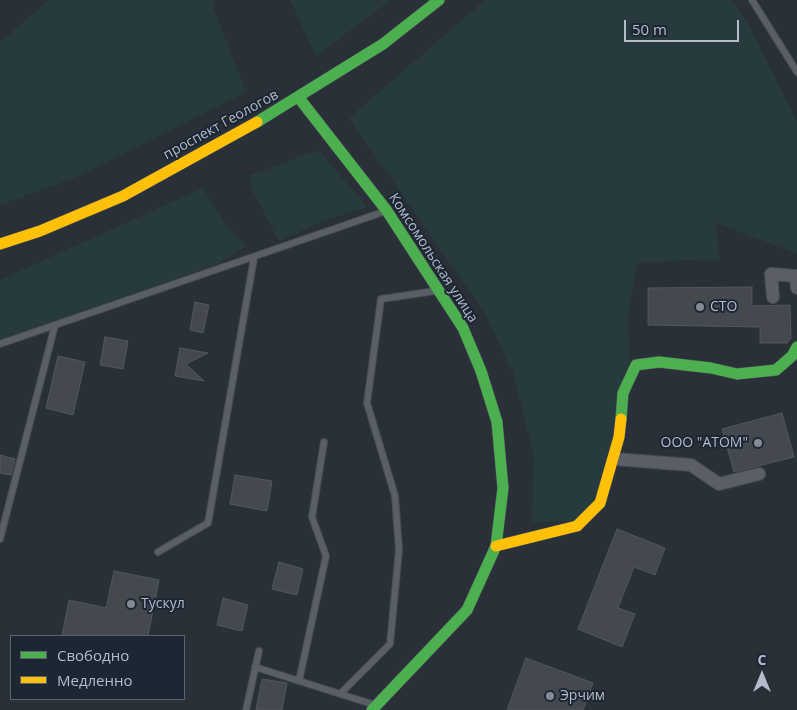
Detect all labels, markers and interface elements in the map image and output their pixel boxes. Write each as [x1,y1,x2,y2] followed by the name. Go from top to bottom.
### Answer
[627,10,742,42] scale bar
[632,19,667,39] text: 50 m
[161,86,281,164] street label: проспект Геологов
[385,190,481,326] street label: Комсомольская улица
[710,299,737,315] place label: СТО
[694,301,706,313] marker: СТО
[660,435,748,451] place label: ООО "АТОМ"
[752,437,764,449] marker: ООО "АТОМ"
[141,596,185,612] place label: Тускул
[125,598,137,610] marker: Тускул
[10,635,185,700] legend
[57,645,129,665] text: Свободно
[737,650,787,700] north arrow
[758,650,766,669] text: С
[57,670,133,690] text: Медленно
[560,688,605,704] place label: Эрчим
[544,690,556,702] marker: Эрчим

